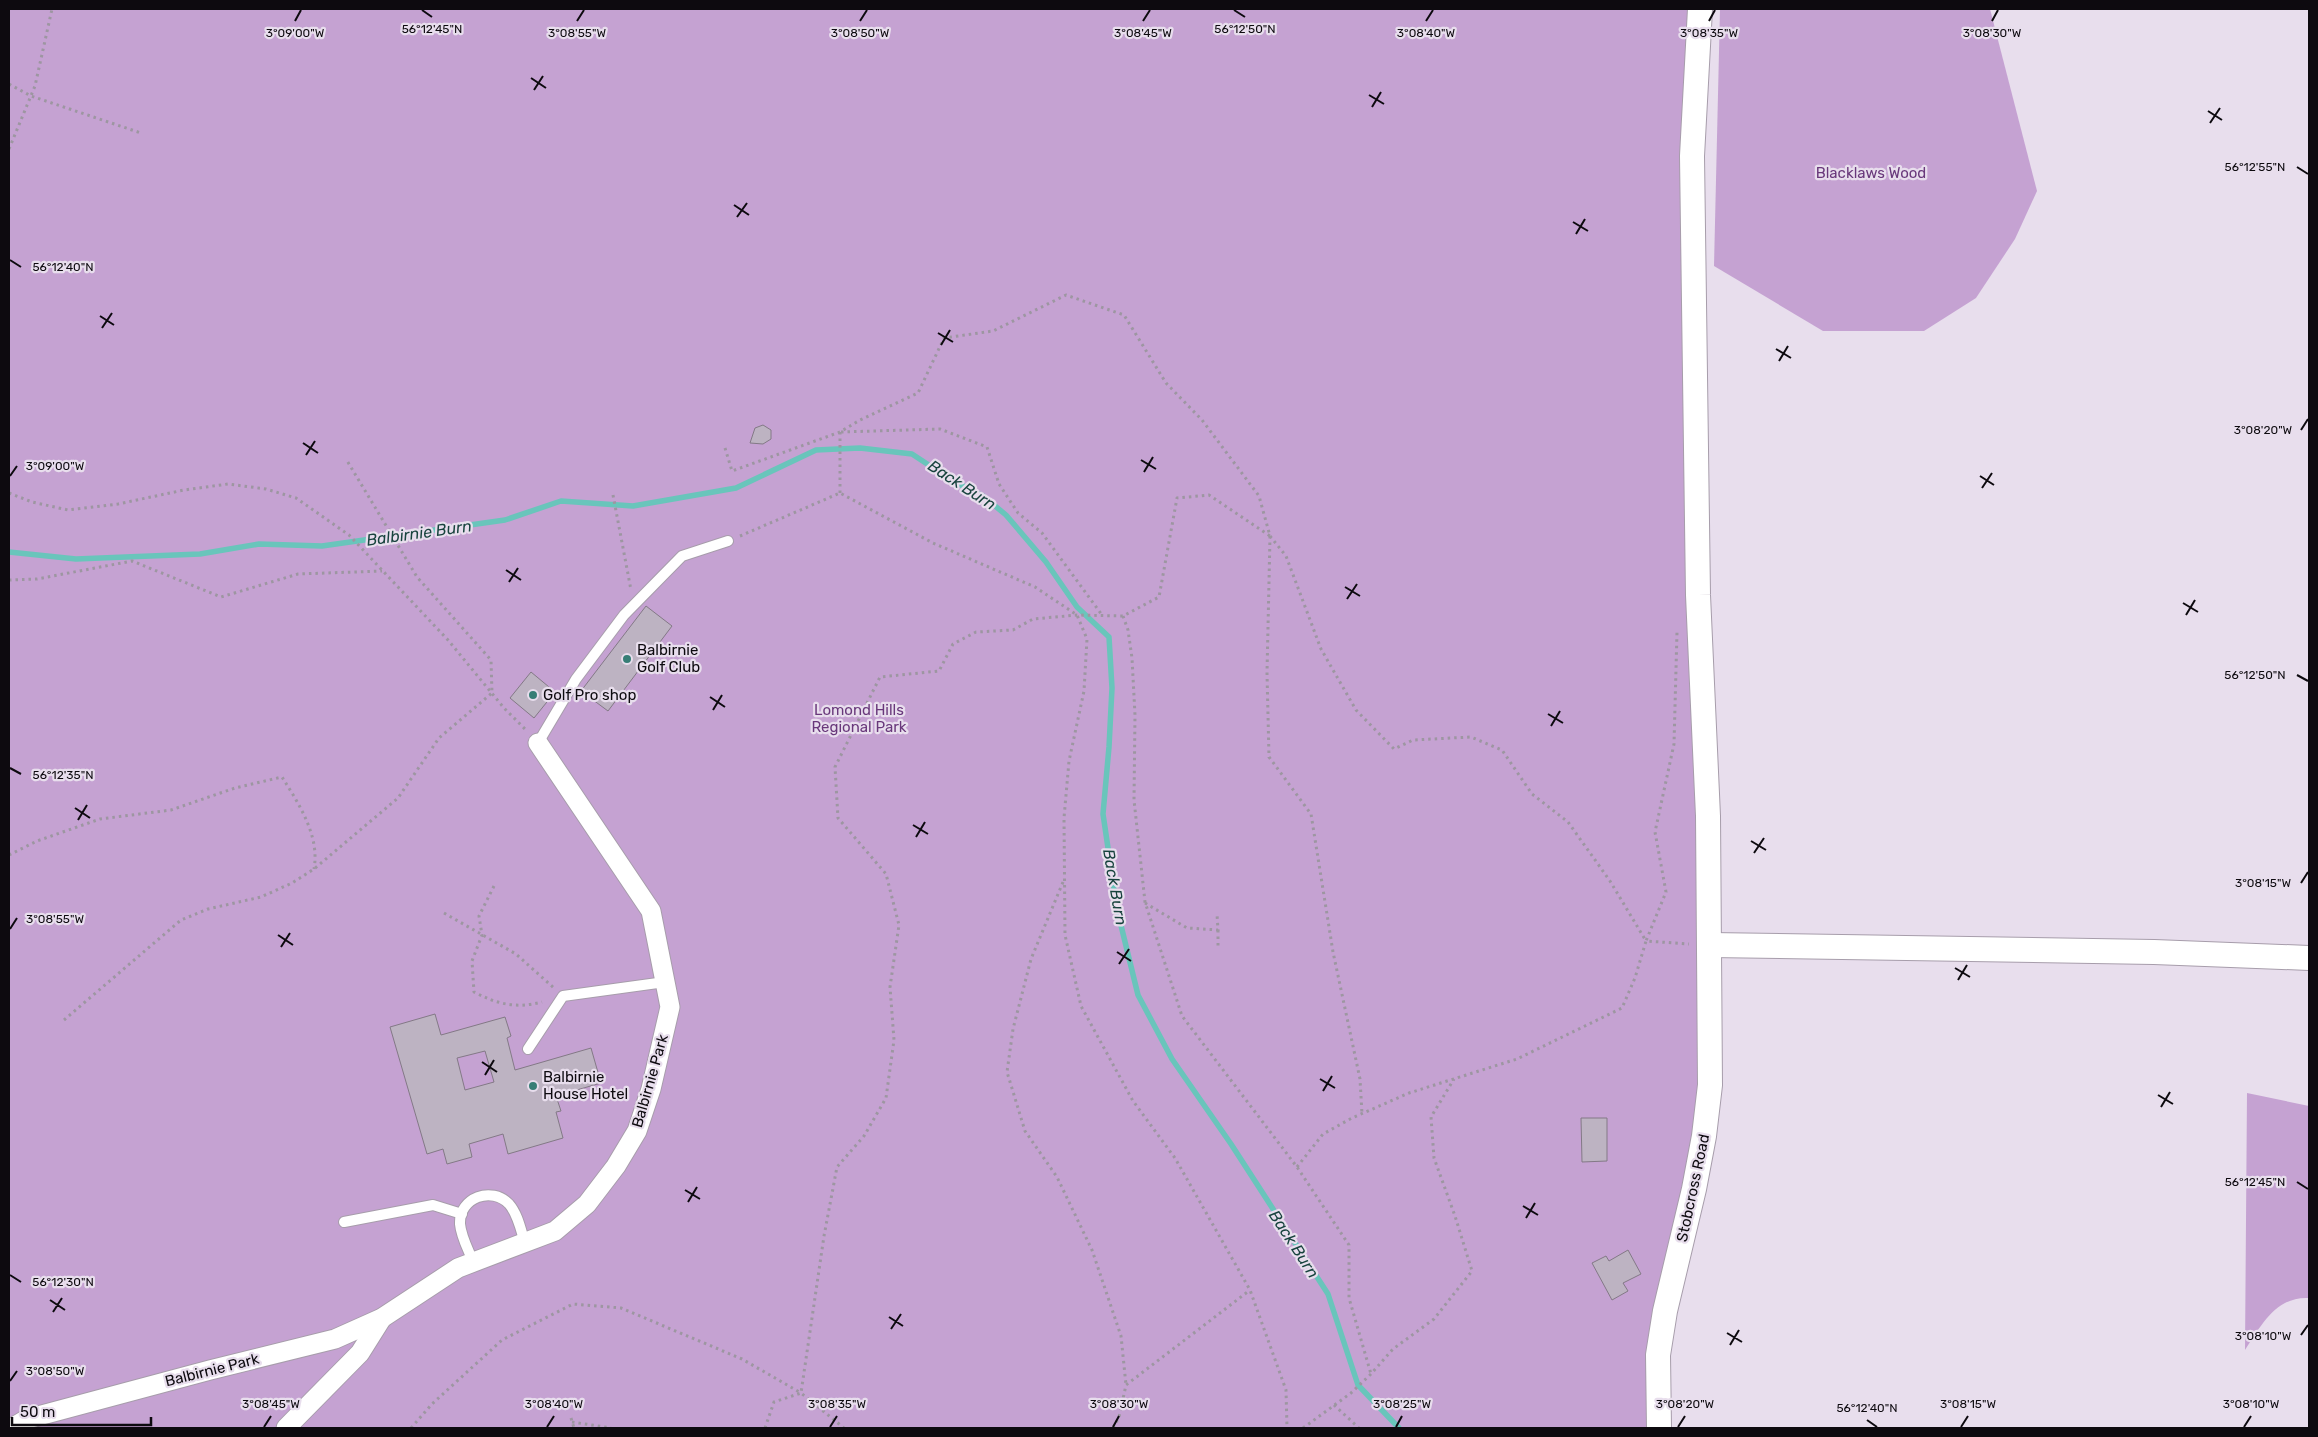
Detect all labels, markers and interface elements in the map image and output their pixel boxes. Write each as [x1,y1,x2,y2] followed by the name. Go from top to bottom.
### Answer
[402,22,462,36] text: 56°12'45"N
[1214,22,1276,36] text: 56°12'50"N
[266,26,325,40] text: 3°09'00"W
[548,26,606,40] text: 3°08'55"W
[831,26,890,40] text: 3°08'50"W
[1114,26,1172,40] text: 3°08'45"W
[1397,26,1456,40] text: 3°08'40"W
[1680,26,1738,40] text: 3°08'35"W
[1963,26,2022,40] text: 3°08'30"W
[2225,160,2285,174] text: 56°12'55"N
[1816,164,1926,182] park label: Blacklaws Wood
[32,260,94,274] text: 56°12'40"N
[2234,423,2293,437] text: 3°08'20"W
[924,456,1000,514] water label: Back Burn
[26,459,85,473] text: 3°09'00"W
[365,516,473,550] water label: Balbirnie Burn
[637,641,700,676] place label: Balbirnie Golf Club
[621,653,633,665] marker: Balbirnie Golf Club
[2224,668,2286,682] text: 56°12'50"N
[543,686,636,704] place label: Golf Pro shop
[527,689,539,701] marker: Golf Pro shop
[811,701,907,736] park label: Lomond Hills Regional Park
[33,768,94,782] text: 56°12'35"N
[1099,847,1131,927] water label: Back Burn
[2235,876,2291,890] text: 3°08'15"W
[26,912,84,926] text: 3°08'55"W
[628,1032,672,1130] street label: Balbirnie Park
[543,1068,628,1103] place label: Balbirnie House Hotel
[527,1080,539,1092] marker: Balbirnie House Hotel
[1673,1132,1713,1244] street label: Stobcross Road
[2225,1175,2285,1189] text: 56°12'45"N
[1265,1206,1323,1282] water label: Back Burn
[32,1275,94,1289] text: 56°12'30"N
[2235,1329,2292,1343] text: 3°08'10"W
[163,1350,261,1390] street label: Balbirnie Park
[26,1364,85,1378] text: 3°08'50"W
[12,1394,151,1426] scale bar
[242,1397,300,1411] text: 3°08'45"W
[525,1397,584,1411] text: 3°08'40"W
[808,1397,866,1411] text: 3°08'35"W
[1090,1397,1149,1411] text: 3°08'30"W
[1373,1397,1431,1411] text: 3°08'25"W
[1656,1397,1715,1411] text: 3°08'20"W
[1940,1397,1996,1411] text: 3°08'15"W
[2223,1397,2280,1411] text: 3°08'10"W
[1836,1401,1898,1415] text: 56°12'40"N
[20,1403,55,1421] text: 50 m

